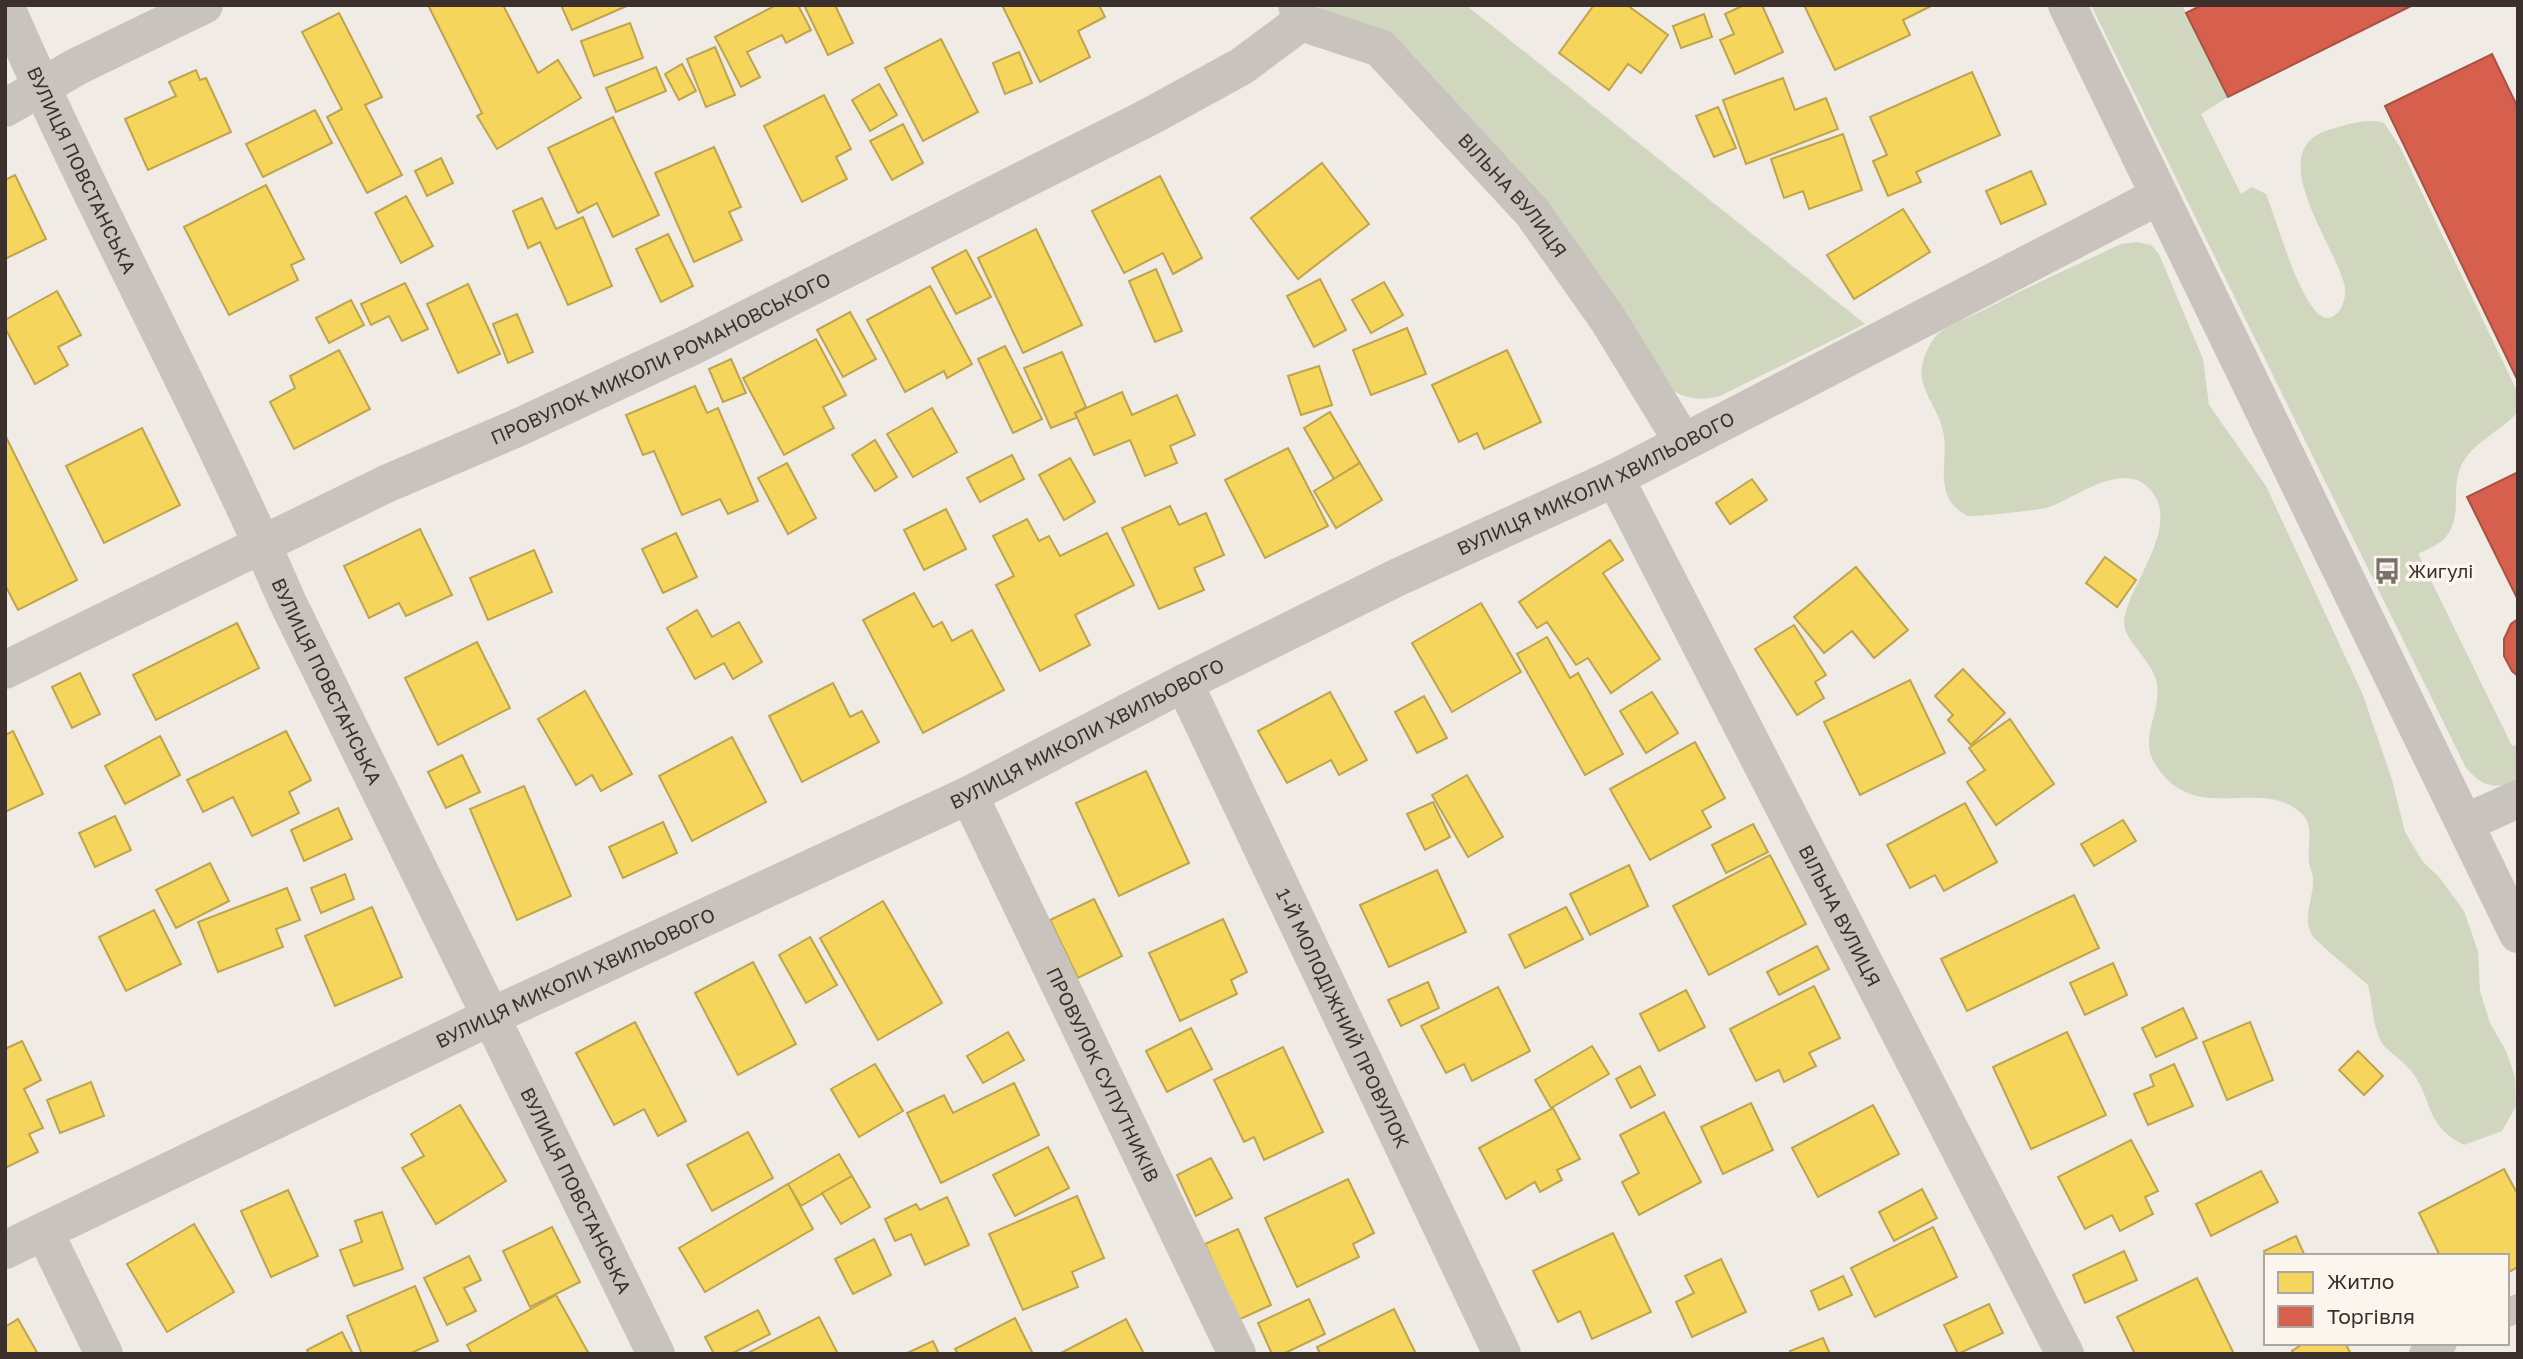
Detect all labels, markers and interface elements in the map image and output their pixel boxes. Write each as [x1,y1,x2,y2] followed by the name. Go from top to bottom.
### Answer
[23,63,142,277] street label: ВУЛИЦЯ ПОВСТАНСЬКА
[1454,128,1572,261] street label: ВІЛЬНА ВУЛИЦЯ
[487,267,834,449] street label: ПРОВУЛОК МИКОЛИ РОМАНОВСЬКОГО
[1453,406,1738,560] street label: ВУЛИЦЯ МИКОЛИ ХВИЛЬОВОГО
[2372,556,2402,586] bus stop icon: Жигулі
[2408,559,2473,582] place label: Жигулі
[267,574,387,788] street label: ВУЛИЦЯ ПОВСТАНСЬКА
[946,653,1228,813] street label: ВУЛИЦЯ МИКОЛИ ХВИЛЬОВОГО
[1794,841,1886,990] street label: ВІЛЬНА ВУЛИЦЯ
[1272,884,1415,1152] street label: 1-Й МОЛОДІЖНИЙ ПРОВУЛОК
[432,902,718,1052] street label: ВУЛИЦЯ МИКОЛИ ХВИЛЬОВОГО
[1042,963,1165,1185] street label: ПРОВУЛОК СУПУТНИКІВ
[516,1083,637,1298] street label: ВУЛИЦЯ ПОВСТАНСЬКА
[2264,1254,2509,1345] legend
[2327,1268,2394,1294] text: Житло
[2327,1303,2415,1329] text: Торгівля

